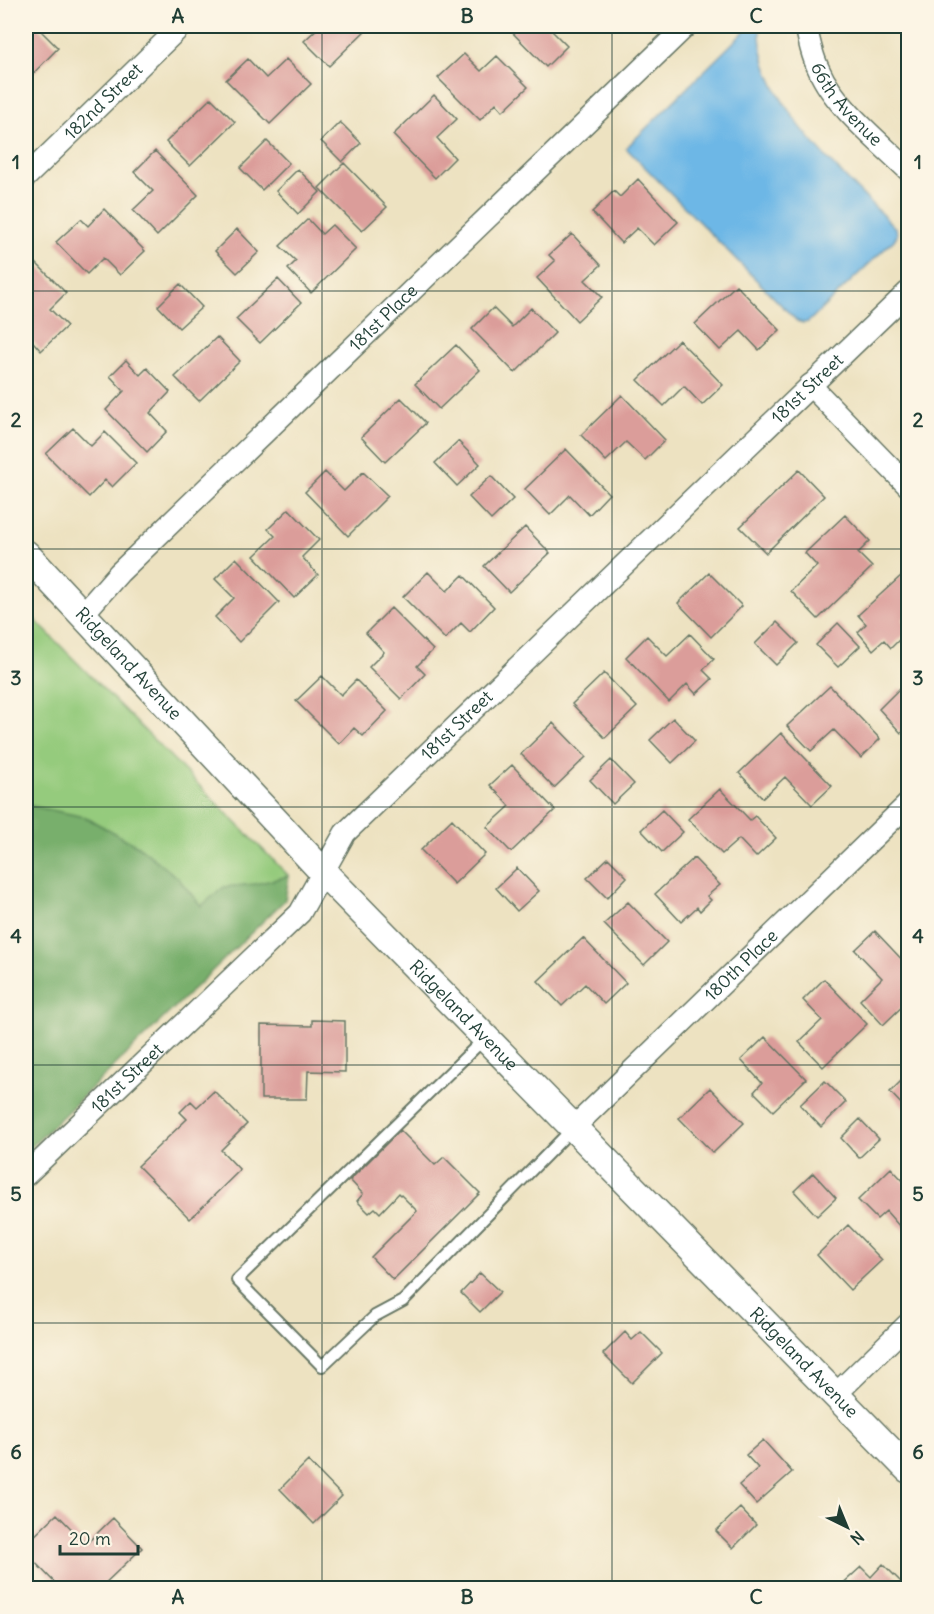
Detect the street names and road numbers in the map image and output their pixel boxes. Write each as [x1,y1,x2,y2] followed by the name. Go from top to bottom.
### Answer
[59,58,147,145] street label: 182nd Street
[806,59,887,151] street label: 66th Avenue
[344,279,422,356] street label: 181st Place
[766,348,848,428] street label: 181st Street
[71,602,187,724] street label: Ridgeland Avenue
[416,685,497,765] street label: 181st Street
[699,924,783,1006] street label: 180th Place
[405,955,523,1075] street label: Ridgeland Avenue
[86,1038,168,1118] street label: 181st Street
[745,1302,863,1422] street label: Ridgeland Avenue

